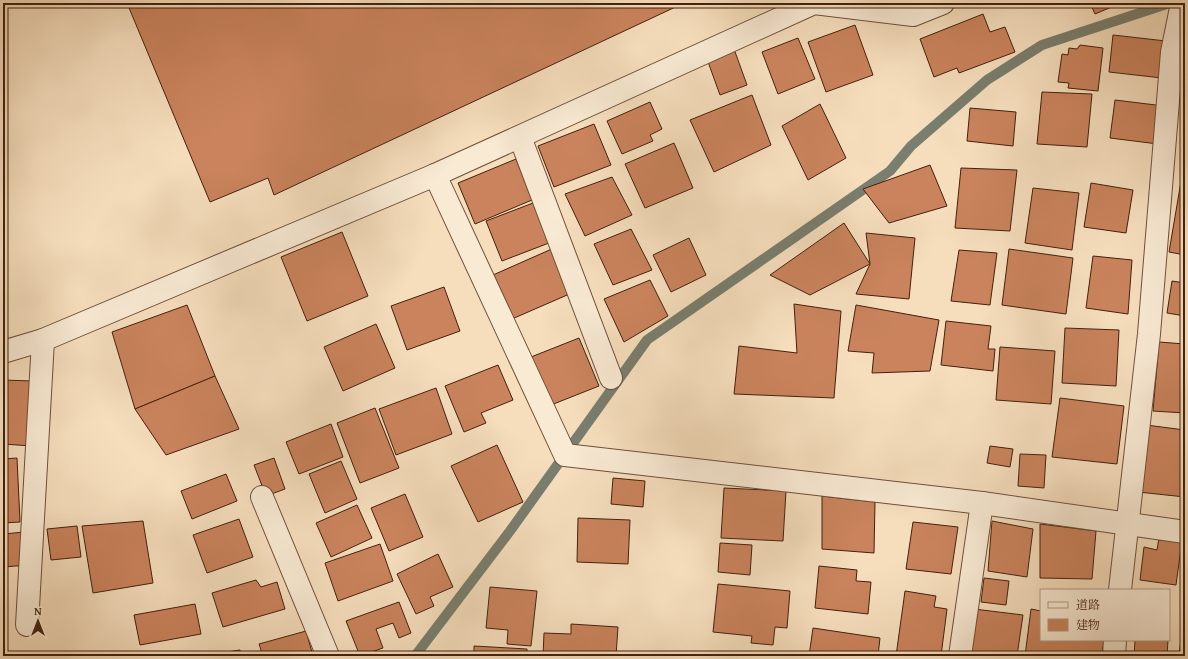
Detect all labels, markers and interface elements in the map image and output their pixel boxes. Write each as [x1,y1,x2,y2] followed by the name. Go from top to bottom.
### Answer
[1040,589,1170,641] legend
[1076,596,1100,613] text: 道路
[18,601,58,641] north arrow
[34,603,42,619] text: N
[1076,616,1100,633] text: 建物

